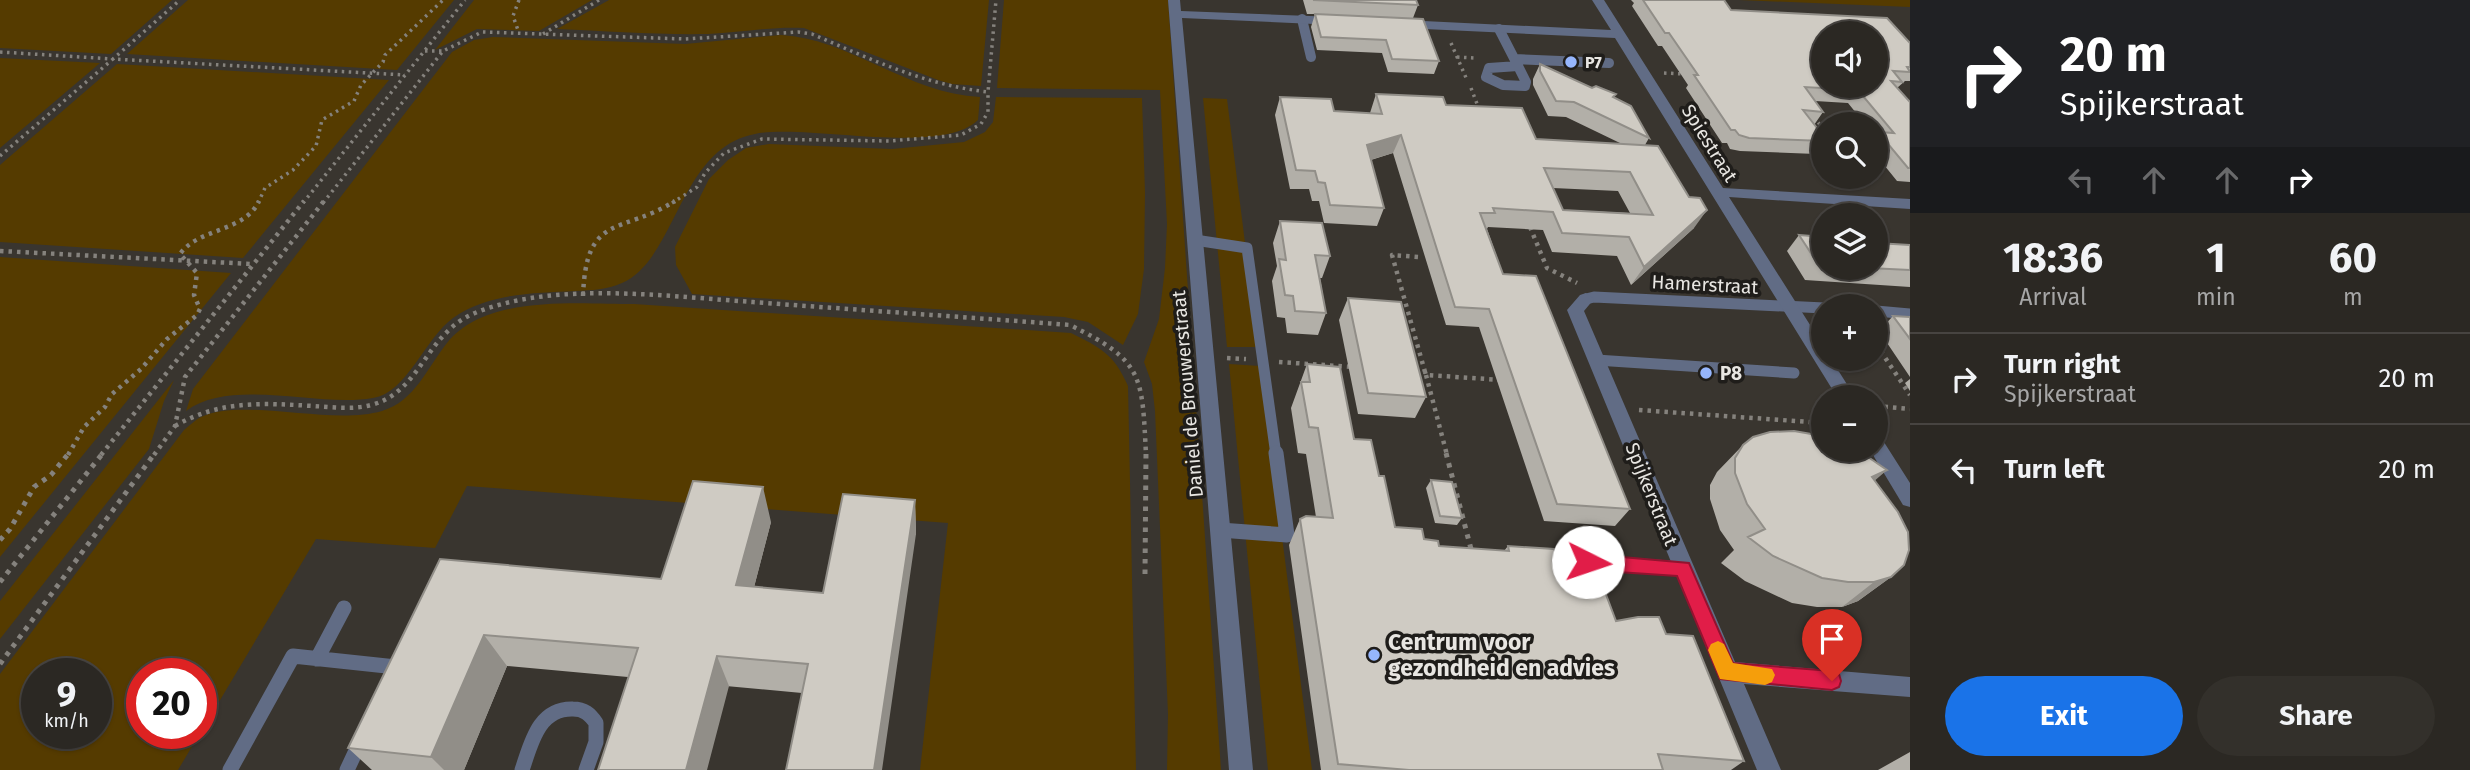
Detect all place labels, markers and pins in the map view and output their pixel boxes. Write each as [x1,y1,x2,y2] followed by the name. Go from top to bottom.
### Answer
[1585,53,1602,72] place label: P7
[1563,54,1579,70] marker: P7
[1720,362,1742,385] place label: P8
[1698,365,1714,381] marker: P8
[1802,609,1862,681] pin
[1388,628,1615,682] place label: Centrum voor gezondheid en advies
[1366,647,1382,663] marker: Centrum voor gezondheid en advies

